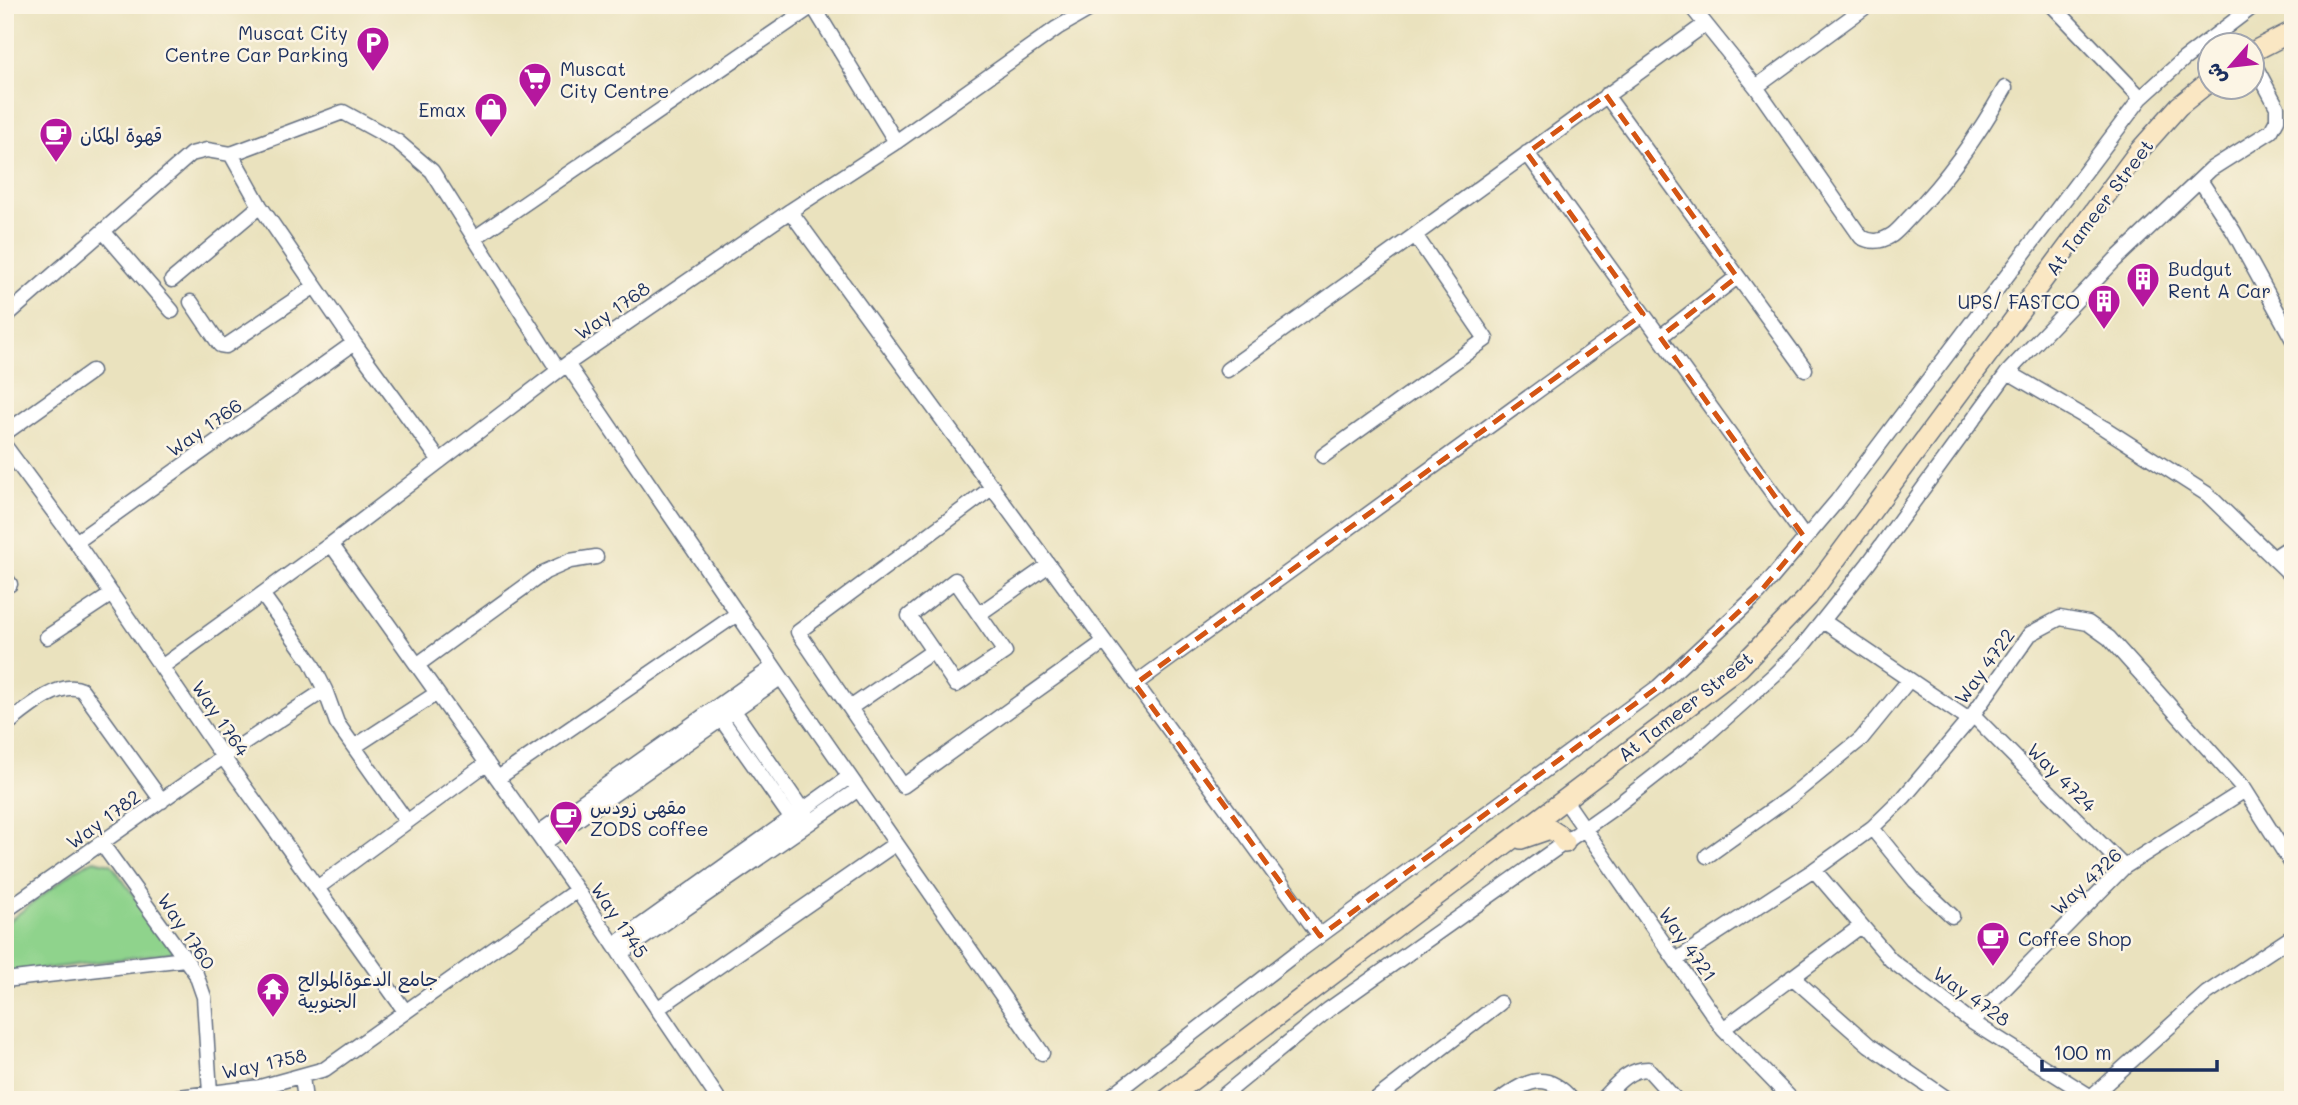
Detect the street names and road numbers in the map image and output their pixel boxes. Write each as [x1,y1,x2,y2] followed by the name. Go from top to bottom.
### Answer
[2039,134,2159,280] street label: At Tameer Street
[569,275,655,345] street label: Way 1768
[161,392,247,462] street label: Way 1766
[1948,623,2020,709] street label: Way 4722
[1612,645,1758,767] street label: At Tameer Street
[187,675,255,761] street label: Way 1764
[2022,737,2102,817] street label: Way 4724
[61,784,145,854] street label: Way 1782
[2045,842,2127,920] street label: Way 4726
[586,877,654,963] street label: Way 1745
[152,888,222,974] street label: Way 1760
[1653,902,1723,986] street label: Way 4721
[1929,960,2015,1032] street label: Way 4728
[219,1042,309,1084] street label: Way 1758

